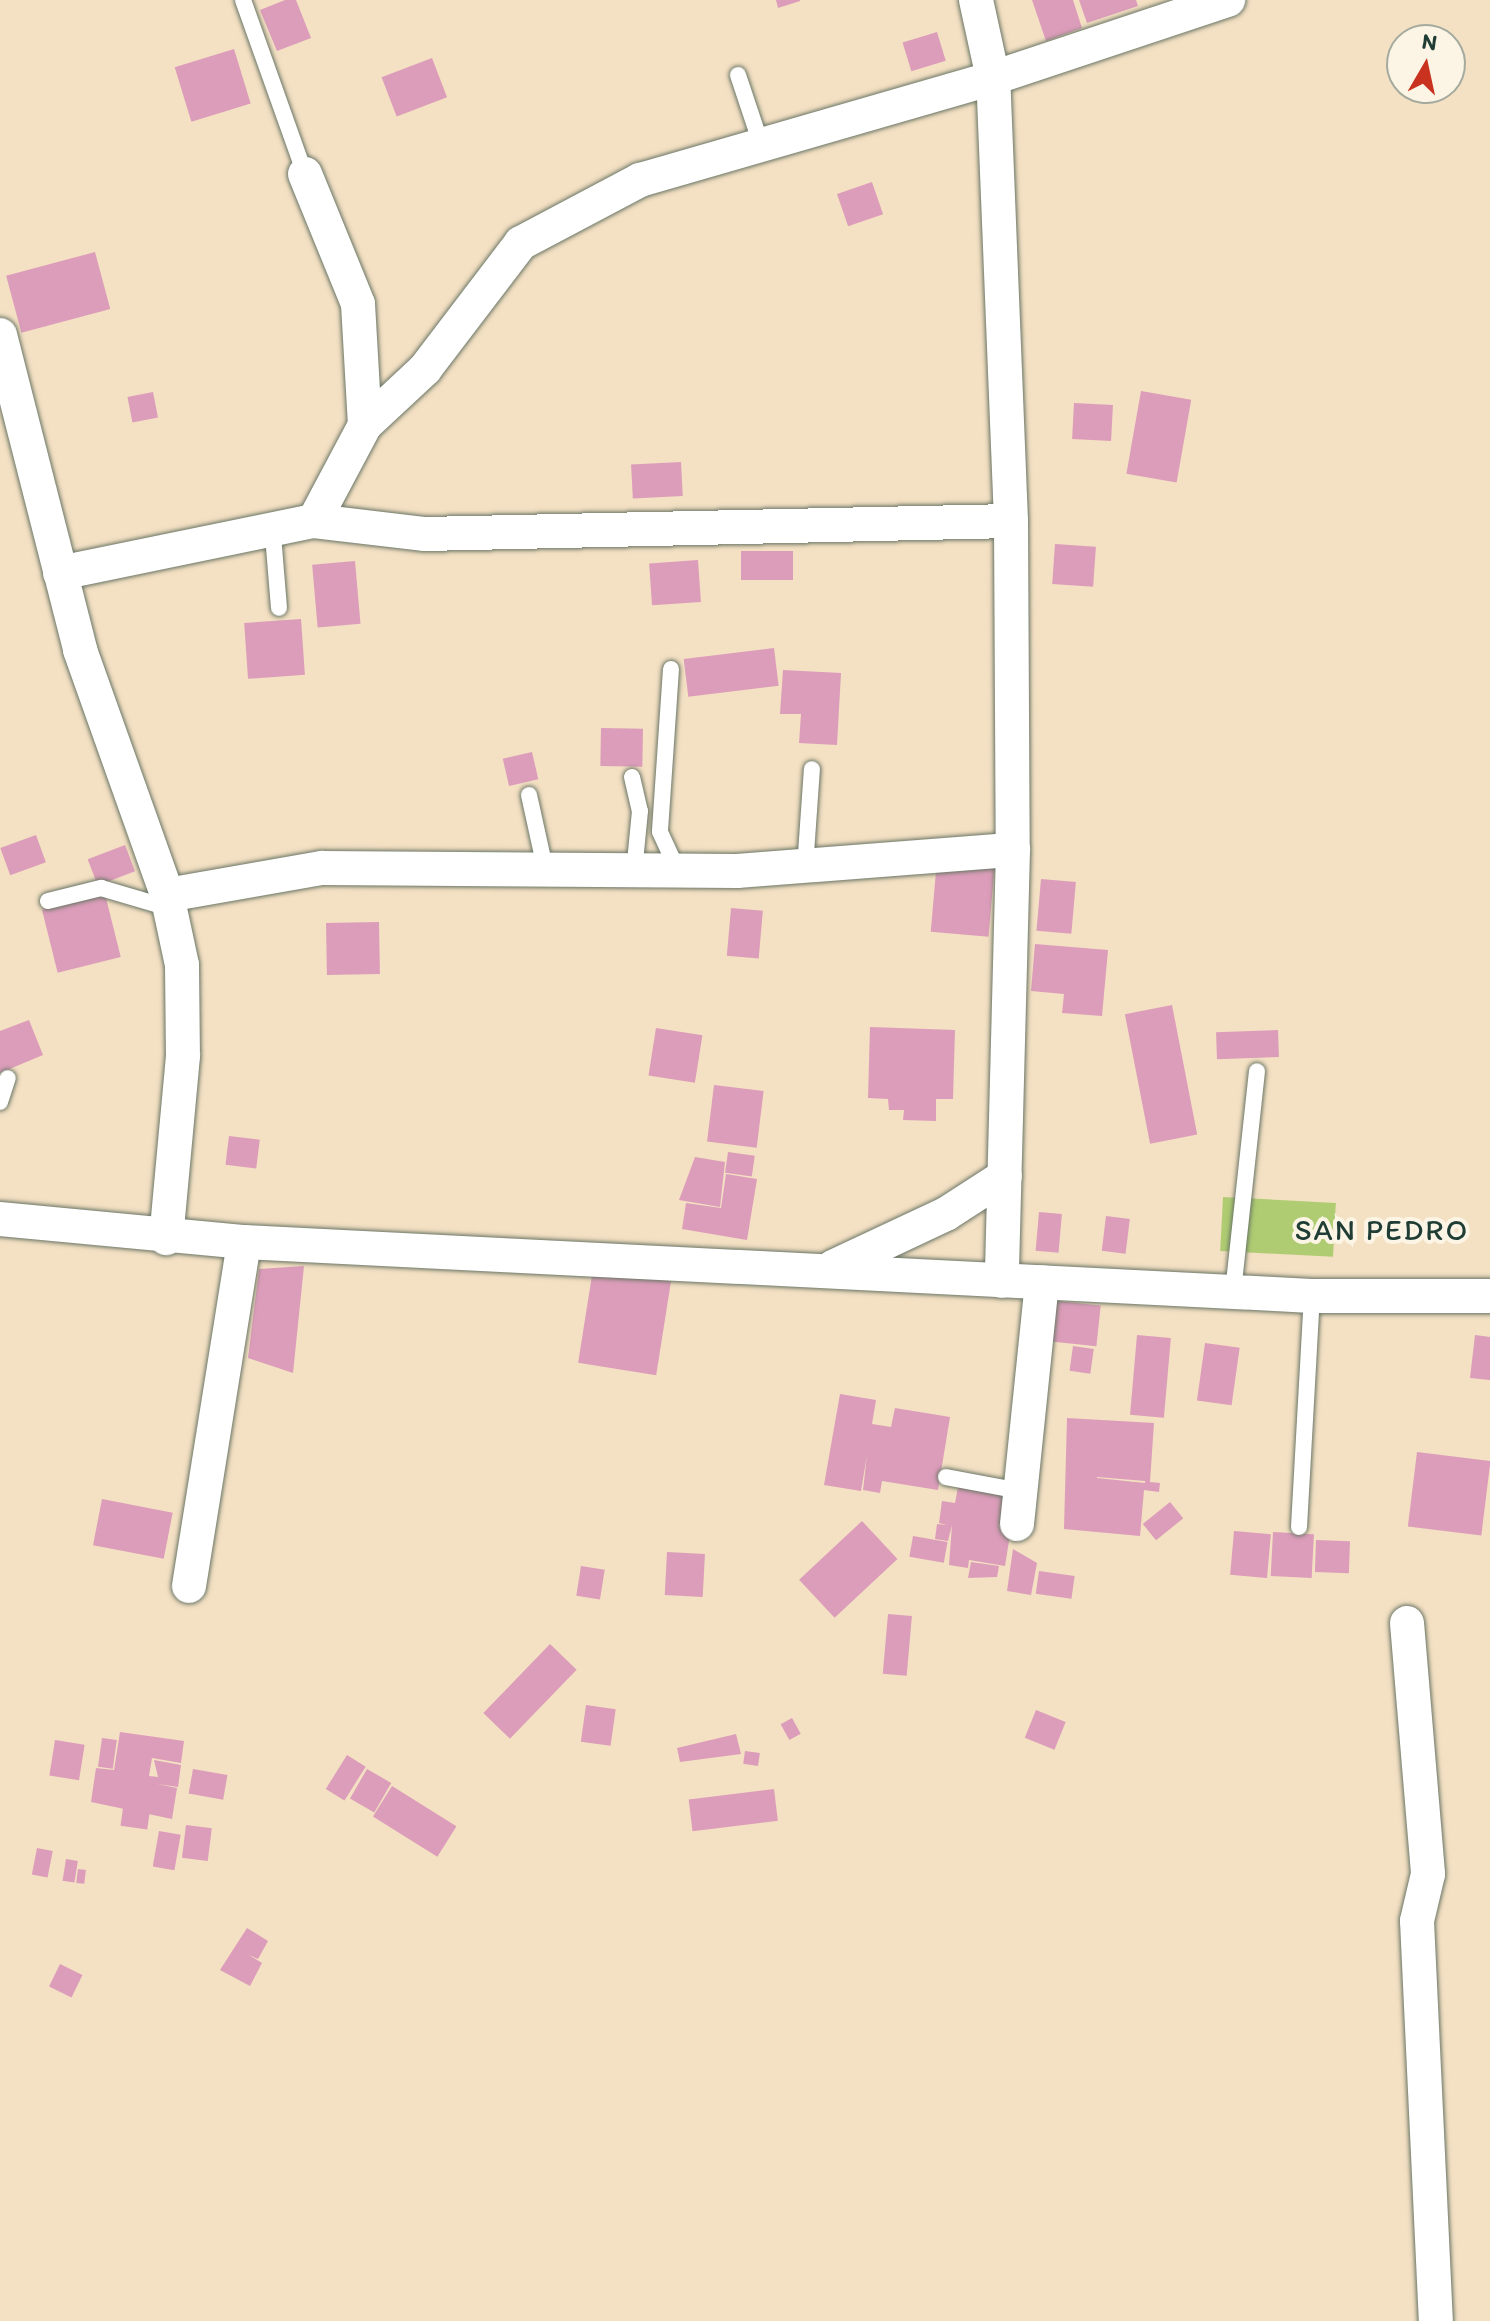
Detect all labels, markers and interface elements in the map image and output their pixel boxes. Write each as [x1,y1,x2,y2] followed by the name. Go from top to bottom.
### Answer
[1386,24,1466,104] north arrow
[1420,27,1439,56] text: N
[1295,1212,1469,1248] district label: SAN PEDRO

